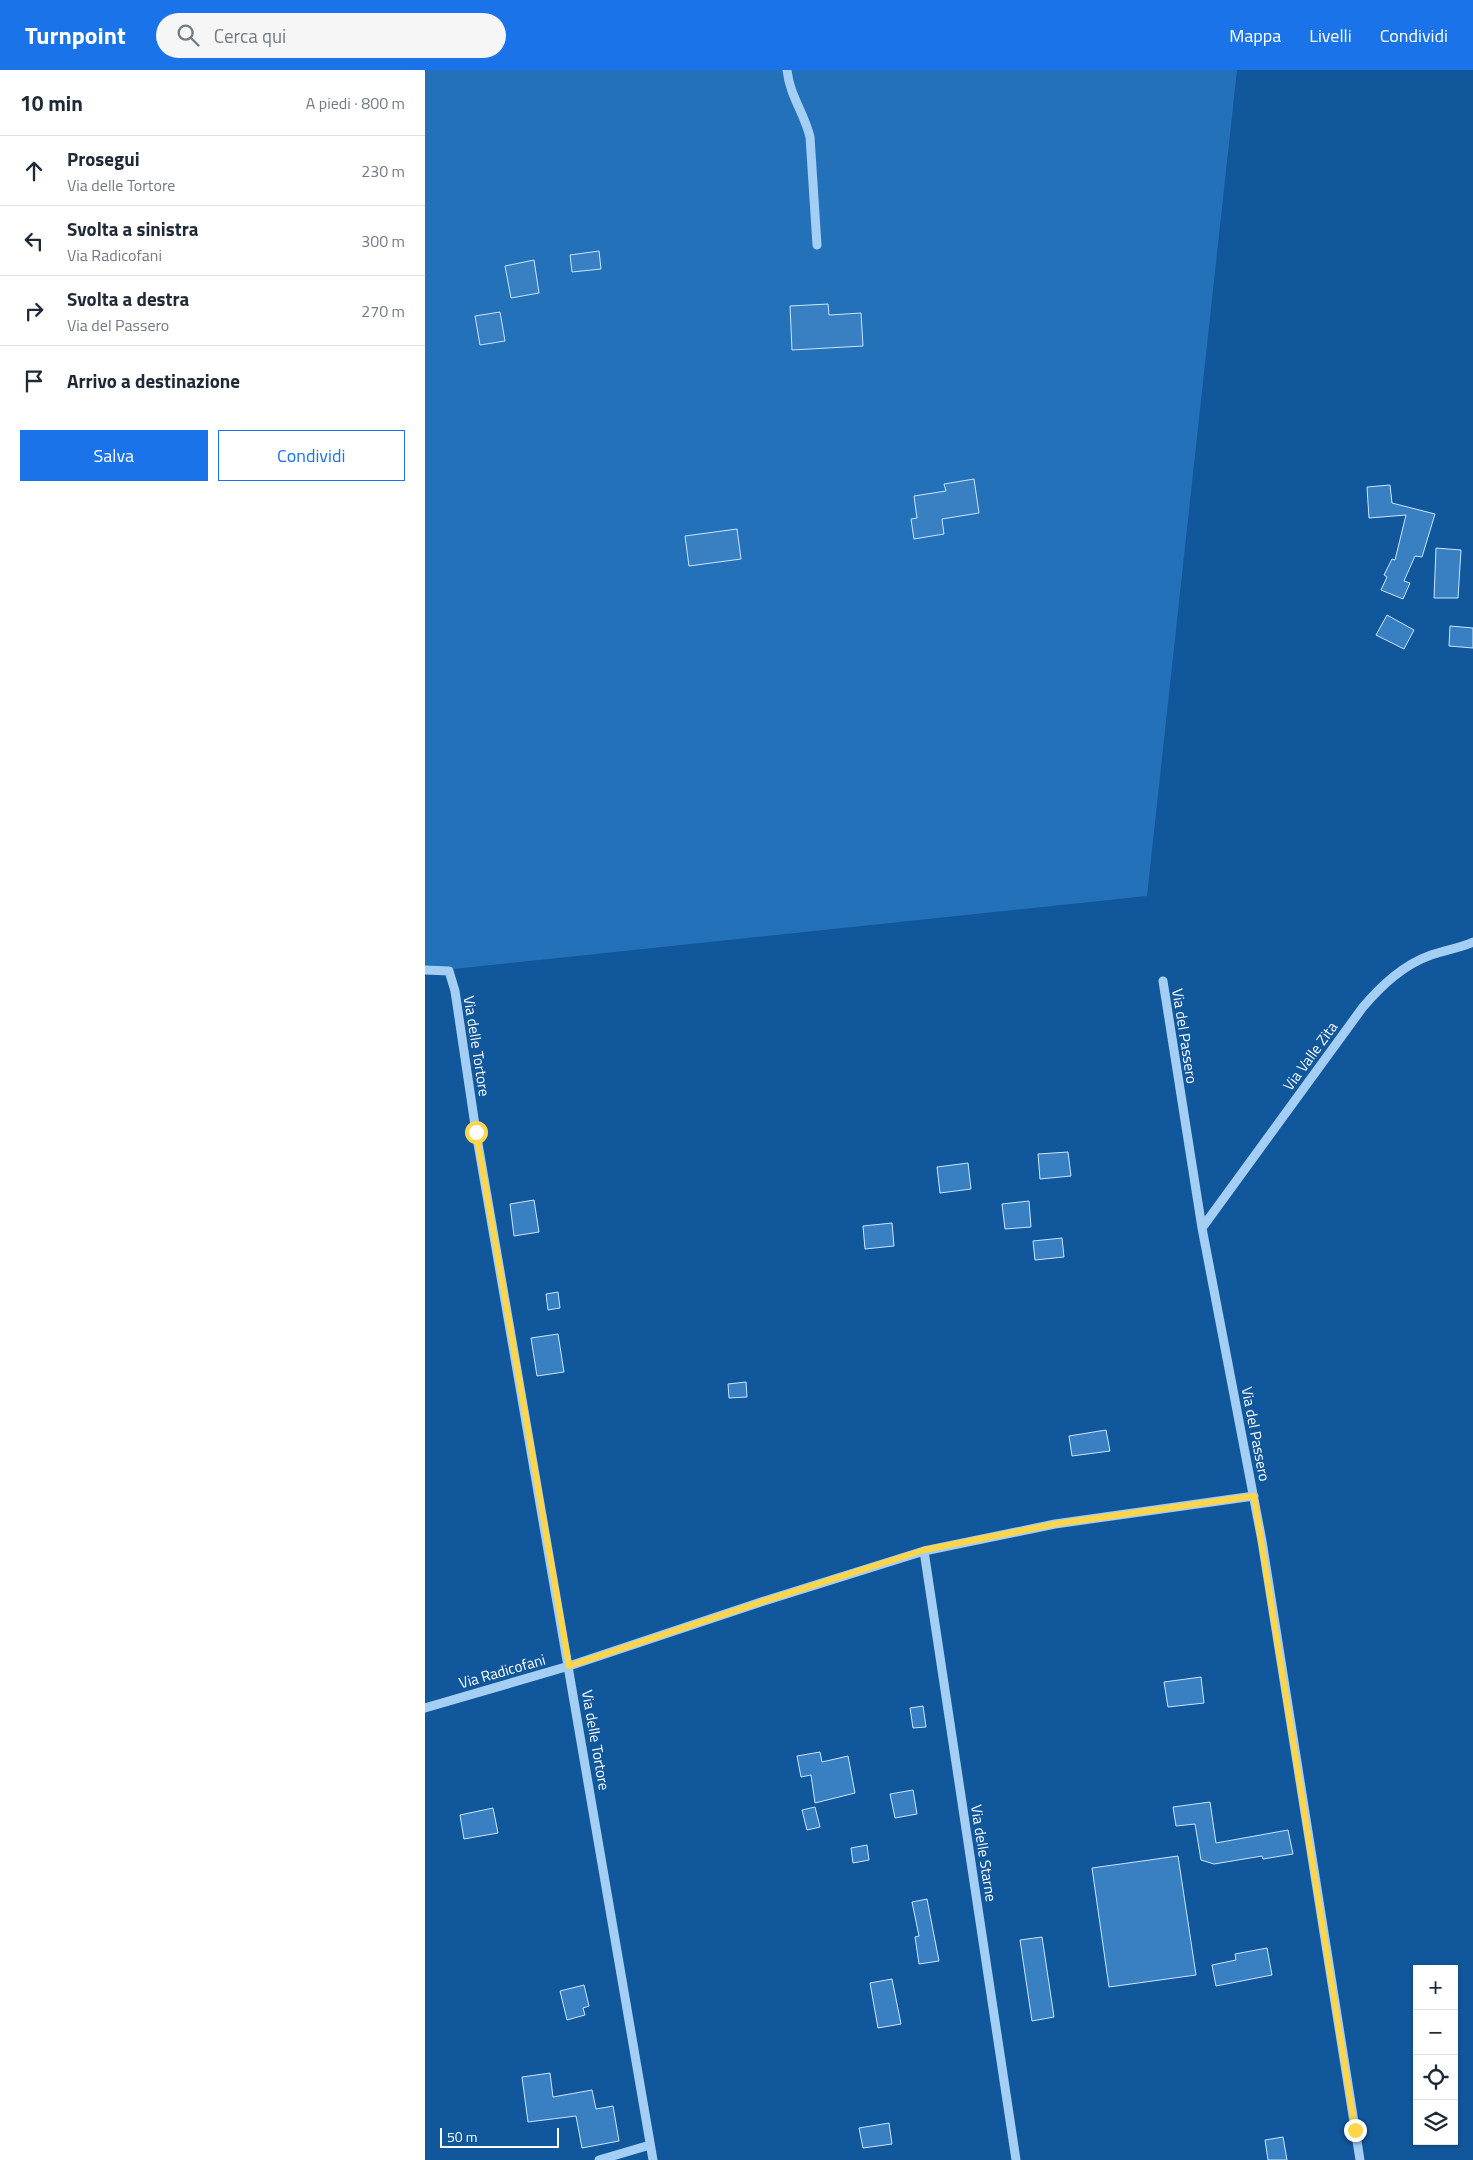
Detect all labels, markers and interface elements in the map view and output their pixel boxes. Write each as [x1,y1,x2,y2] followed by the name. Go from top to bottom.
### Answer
[156,13,506,58] search box
[25,17,126,53] text: Turnpoint
[174,21,202,49] icon: search
[214,21,286,50] text: Cerca qui
[1229,22,1281,49] text: Mappa
[1309,22,1352,49] text: Livelli
[1380,22,1448,49] text: Condividi
[20,87,83,119] text: 10 min
[306,91,405,115] text: A piedi · 800 m
[67,144,140,173] text: Prosegui
[20,157,48,185] icon: ahead
[361,159,405,183] text: 230 m
[67,173,175,197] text: Via delle Tortore
[67,214,198,243] text: Svolta a sinistra
[20,227,48,255] icon: left
[361,229,405,253] text: 300 m
[67,243,162,267] text: Via Radicofani
[67,284,189,313] text: Svolta a destra
[20,297,48,325] icon: right
[361,299,405,323] text: 270 m
[67,313,169,337] text: Via del Passero
[67,366,240,395] text: Arrivo a destinazione
[20,367,48,395] icon: arrive
[20,430,208,481] button: Salva
[218,430,405,481] button: Condividi
[1166,987,1204,1085] street label: Via del Passero
[458,994,496,1098] street label: Via delle Tortore
[1277,1016,1343,1095] street label: Via Valle Zita
[465,1121,488,1144] route start
[1236,1385,1276,1483] street label: Via del Passero
[456,1648,548,1694] street label: Via Radicofani
[576,1688,616,1792] street label: Via delle Tortore
[965,1803,1003,1903] street label: Via delle Starne
[1413,1965,1458,2145] map controls
[1413,1965,1458,2010] button: +
[1413,2010,1458,2055] button: −
[1413,2055,1458,2100] button: locate
[1413,2100,1458,2145] button: layers
[1344,2119,1367,2142] route end
[440,2125,559,2148] scale bar
[447,2126,477,2147] text: 50 m

